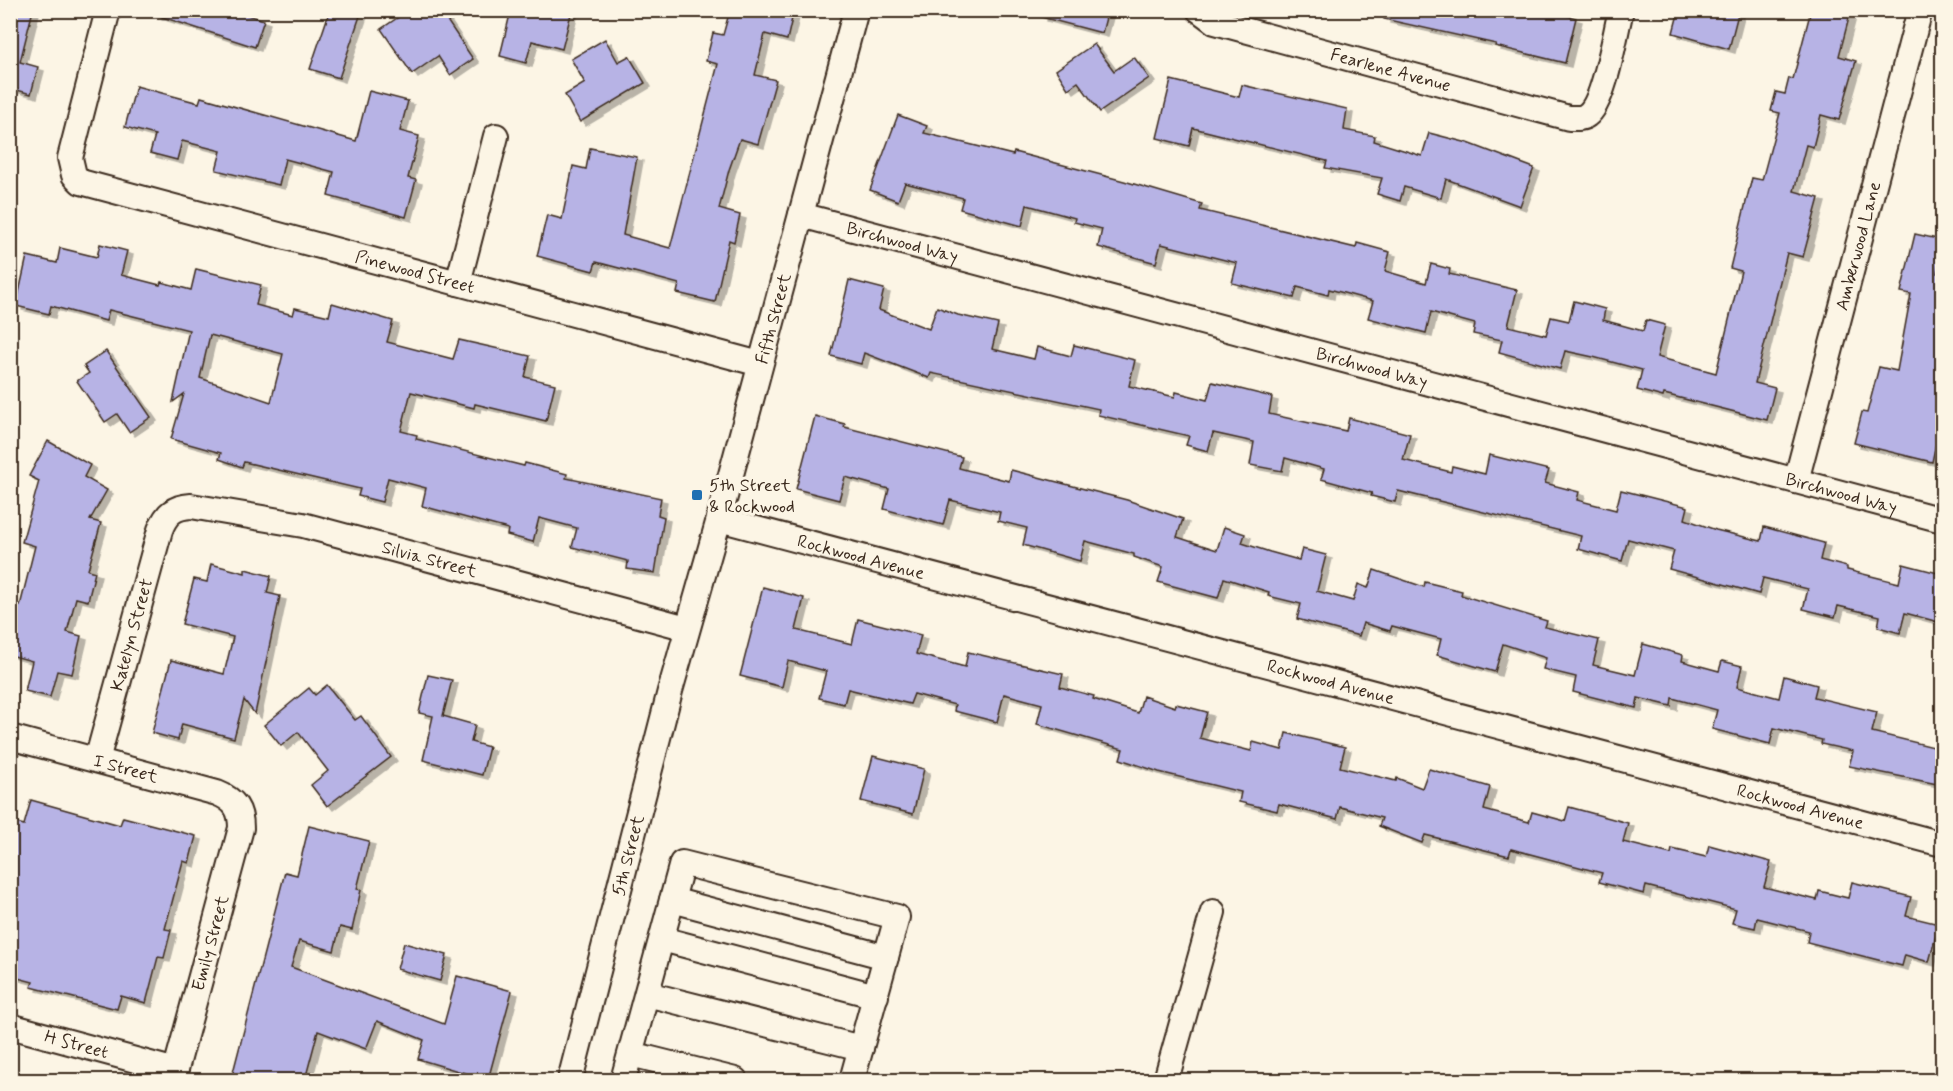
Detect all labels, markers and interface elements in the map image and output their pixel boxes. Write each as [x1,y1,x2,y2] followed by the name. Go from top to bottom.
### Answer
[1328,43,1453,98] street label: Fearlene Avenue
[1830,179,1887,313] street label: Amberwood Lane
[844,217,961,269] street label: Birchwood Way
[353,245,477,300] street label: Pinewood Street
[750,270,798,367] street label: Fifth Street
[1313,342,1430,395] street label: Birchwood Way
[1783,468,1900,520] street label: Birchwood Way
[709,474,795,519] place label: 5th Street & Rockwood
[690,488,704,502] marker: 5th Street & Rockwood
[794,529,927,586] street label: Rockwood Avenue
[379,536,480,584] street label: Silvia Street
[105,576,159,694] street label: Katelyn Street
[1264,654,1397,711] street label: Rockwood Avenue
[91,749,161,790] street label: I Street
[1734,779,1867,836] street label: Rockwood Avenue
[607,812,651,898] street label: 5th Street
[187,892,235,994] street label: Emily Street
[42,1025,111,1065] street label: H Street

